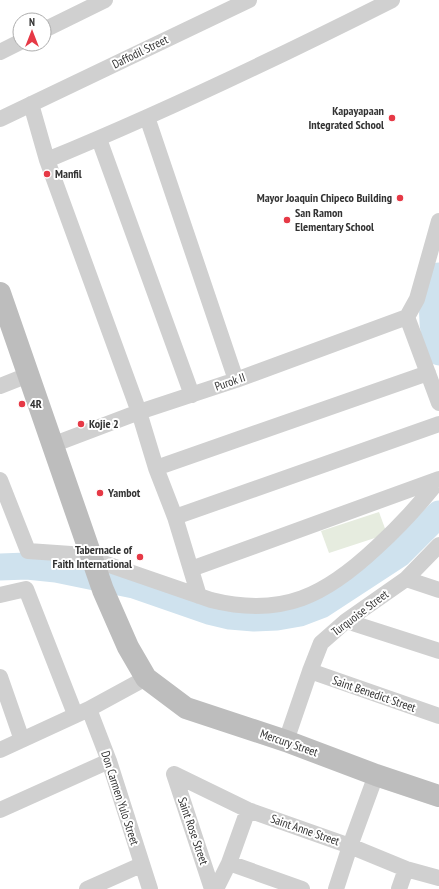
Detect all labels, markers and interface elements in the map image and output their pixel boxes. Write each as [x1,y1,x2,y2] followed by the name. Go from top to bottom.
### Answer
[12,12,52,52] north arrow
[29,15,35,29] text: N
[109,31,171,72] street label: Daffodil Street
[308,103,384,132] place label: Kapayapaan Integrated School
[387,113,397,123] marker: Kapayapaan Integrated School
[55,166,82,181] place label: Manfil
[42,169,52,179] marker: Manfil
[257,190,392,205] place label: Mayor Joaquin Chipeco Building
[395,193,405,203] marker: Mayor Joaquin Chipeco Building
[295,205,374,234] place label: San Ramon Elementary School
[282,215,292,225] marker: San Ramon Elementary School
[213,369,247,394] street label: Purok II
[30,396,42,411] place label: 4R
[17,399,27,409] marker: 4R
[89,416,119,431] place label: Kojie 2
[76,419,86,429] marker: Kojie 2
[107,485,141,500] place label: Yambot
[95,488,105,498] marker: Yambot
[52,542,133,571] place label: Tabernacle of Faith International
[135,552,145,562] marker: Tabernacle of Faith International
[328,586,392,639] street label: Turquoise Street
[330,672,419,715] street label: Saint Benedict Street
[258,726,321,760] street label: Mercury Street
[98,749,143,848] street label: Don Carmen Yulo Street
[175,795,212,867] street label: Saint Rose Street
[269,811,342,849] street label: Saint Anne Street

